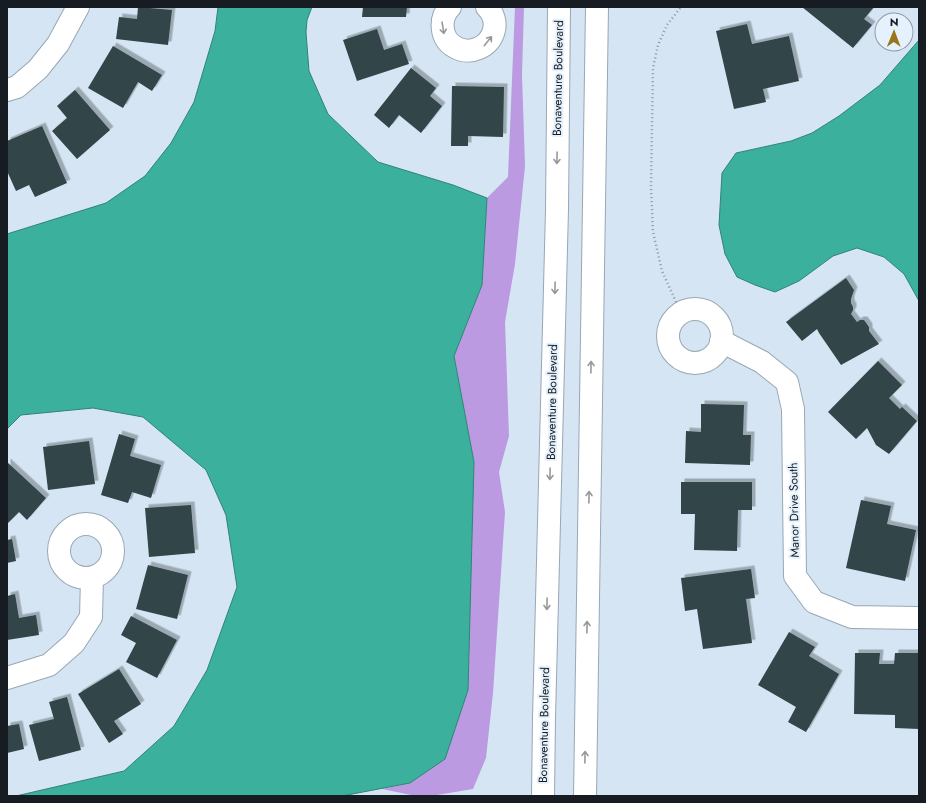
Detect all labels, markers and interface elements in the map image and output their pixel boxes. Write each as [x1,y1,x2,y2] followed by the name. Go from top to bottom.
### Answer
[874,12,914,52] north arrow
[890,14,899,30] text: N
[548,20,568,136] street label: Bonaventure Boulevard
[439,21,447,34] one-way arrow
[483,36,492,46] one-way arrow
[553,151,561,164] one-way arrow
[551,281,558,294] one-way arrow
[542,344,562,460] street label: Bonaventure Boulevard
[587,361,595,374] one-way arrow
[784,462,804,558] street label: Manor Drive South
[546,467,554,480] one-way arrow
[585,491,593,504] one-way arrow
[543,597,551,610] one-way arrow
[583,621,591,634] one-way arrow
[534,667,554,783] street label: Bonaventure Boulevard
[581,751,589,764] one-way arrow

